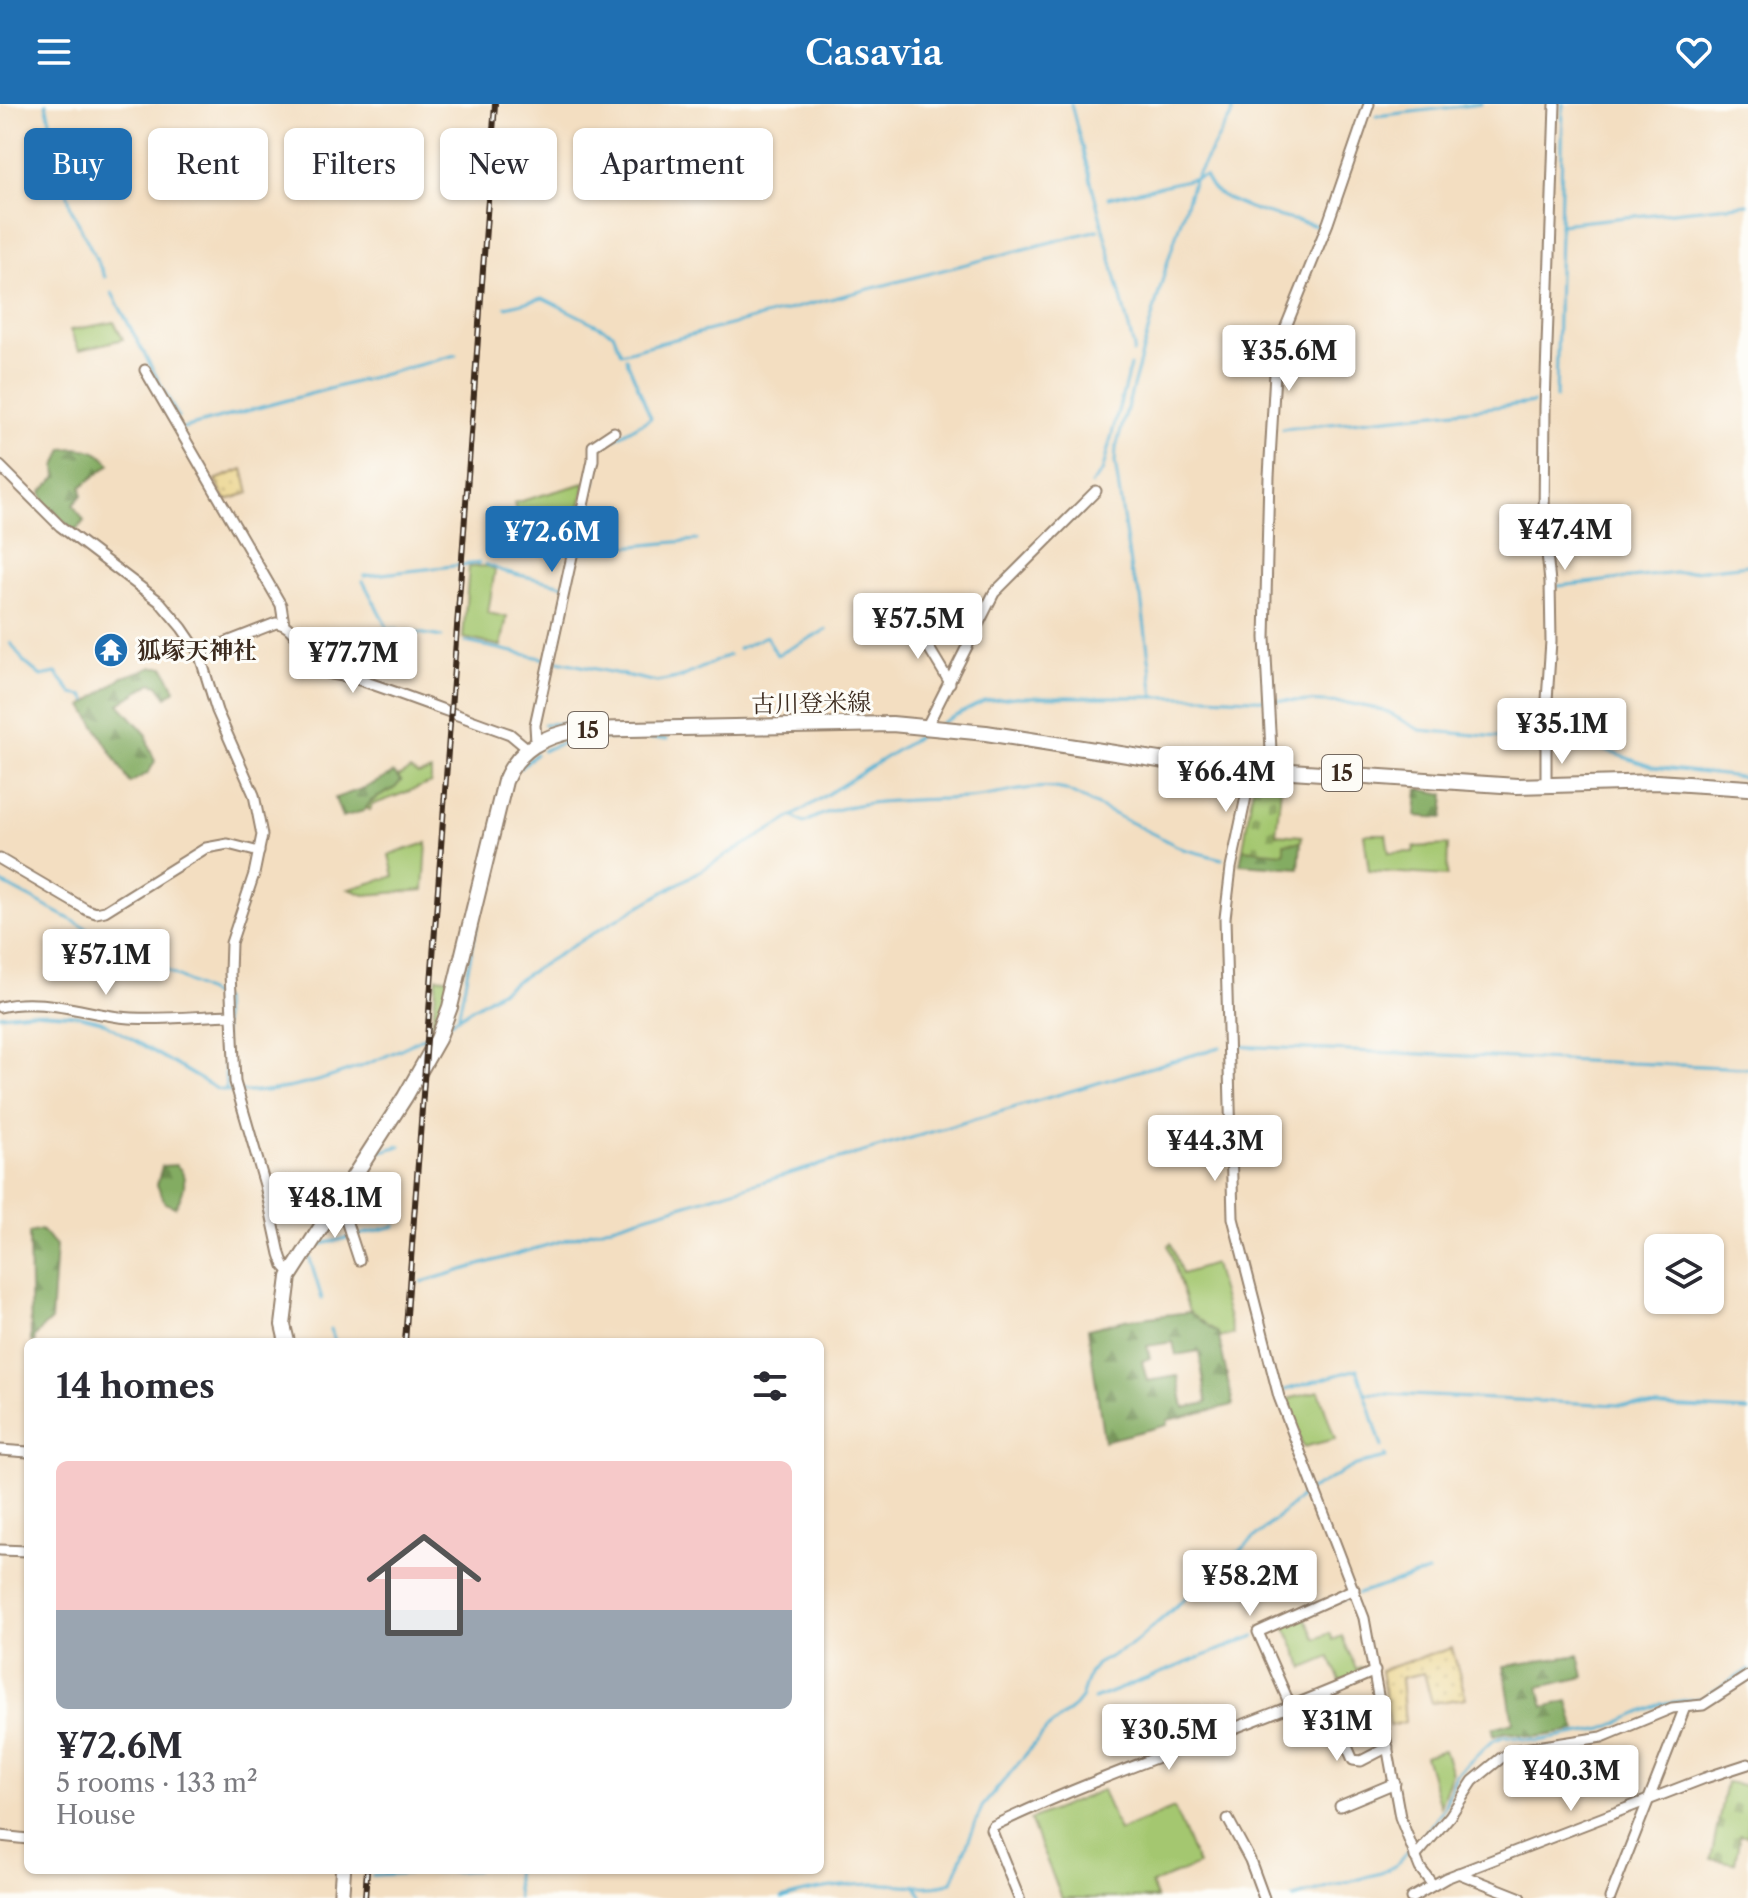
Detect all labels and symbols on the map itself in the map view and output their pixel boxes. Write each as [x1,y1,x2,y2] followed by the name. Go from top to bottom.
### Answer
[1224,325,1354,393] pin: ¥35.6M
[1500,504,1630,572] pin: ¥47.4M
[487,506,617,574] pin: ¥72.6M
[853,593,983,661] pin: ¥57.5M
[288,627,418,695] pin: ¥77.7M
[92,631,130,669] temple icon: 狐塚天神社
[137,636,257,665] place label: 狐塚天神社
[751,687,871,719] street label: 古川登米線
[1497,698,1627,766] pin: ¥35.1M
[568,712,608,748] road number: 15
[1161,746,1291,814] pin: ¥66.4M
[1322,755,1362,791] road number: 15
[41,929,171,997] pin: ¥57.1M
[1150,1115,1280,1183] pin: ¥44.3M
[270,1172,400,1240] pin: ¥48.1M
[1185,1550,1315,1618] pin: ¥58.2M
[1290,1695,1384,1763] pin: ¥31M
[1104,1704,1234,1772] pin: ¥30.5M
[1506,1745,1636,1813] pin: ¥40.3M

